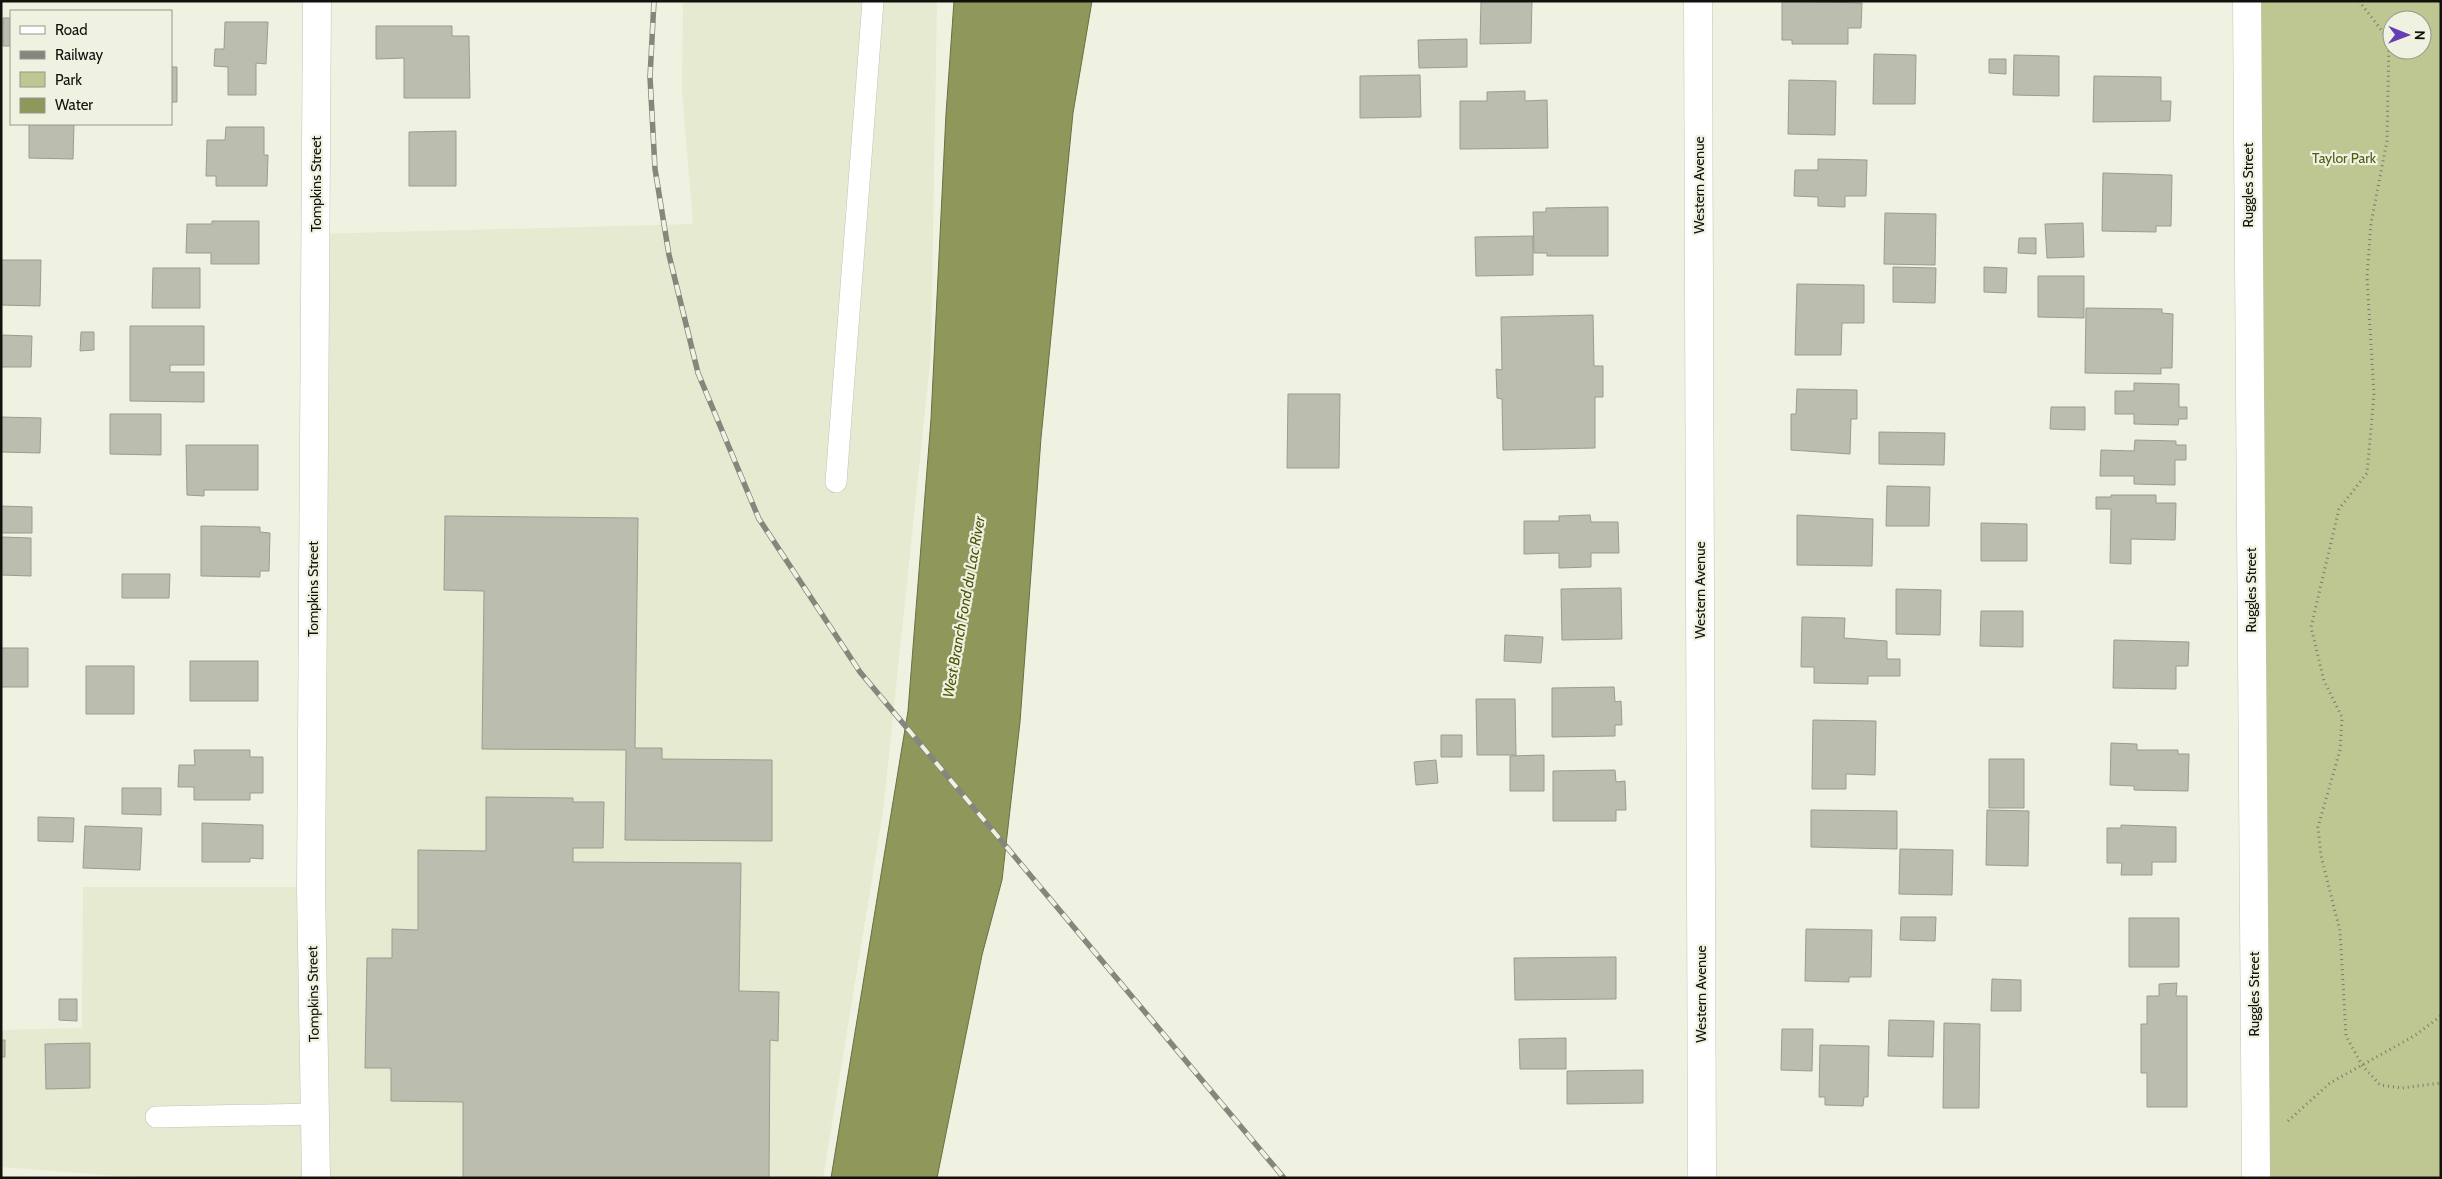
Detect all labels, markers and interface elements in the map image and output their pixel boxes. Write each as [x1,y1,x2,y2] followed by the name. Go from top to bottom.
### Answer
[10,10,172,125] legend
[2382,10,2432,60] north arrow
[55,21,88,39] text: Road
[2411,30,2429,40] text: N
[55,46,104,64] text: Railway
[55,71,82,89] text: Park
[55,96,93,114] text: Water
[307,136,325,232] street label: Tompkins Street
[1690,136,1708,234] street label: Western Avenue
[2239,142,2257,227] street label: Ruggles Street
[2312,149,2377,167] park label: Taylor Park
[939,513,989,699] water label: West Branch Fond du Lac River
[304,541,322,637] street label: Tompkins Street
[1691,541,1709,639] street label: Western Avenue
[2242,547,2260,632] street label: Ruggles Street
[1692,945,1710,1043] street label: Western Avenue
[303,946,323,1042] street label: Tompkins Street
[2245,951,2263,1036] street label: Ruggles Street

